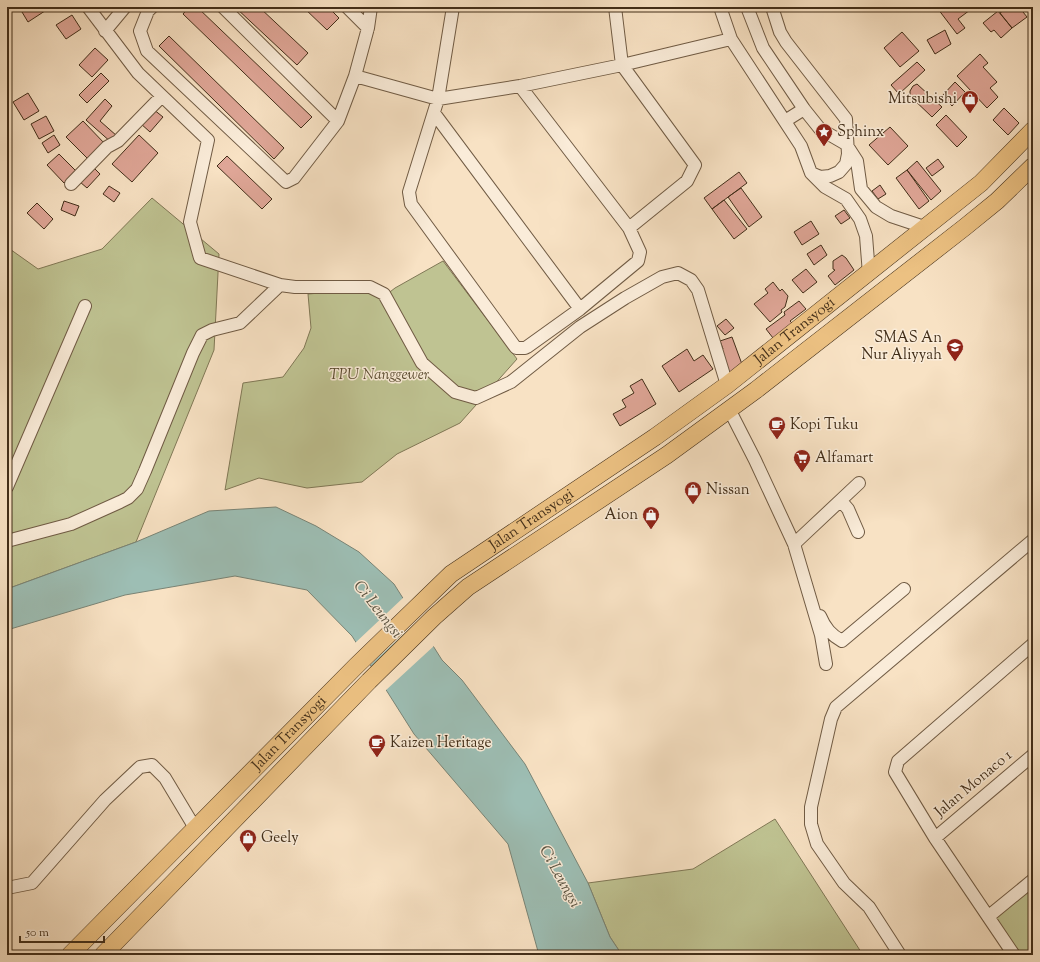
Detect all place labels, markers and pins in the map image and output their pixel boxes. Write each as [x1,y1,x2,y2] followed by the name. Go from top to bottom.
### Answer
[888,89,957,110] place label: Mitsubishi
[960,89,980,114] shop icon: Mitsubishi
[814,122,834,147] place icon: Sphinx
[837,122,884,143] place label: Sphinx
[861,328,942,366] place label: SMAS An Nur Aliyyah
[945,337,965,362] school or university icon: SMAS An Nur Aliyyah
[767,415,787,440] cafe icon: Kopi Tuku
[790,415,859,436] place label: Kopi Tuku
[792,448,812,473] supermarket icon: Alfamart
[815,448,873,469] place label: Alfamart
[683,480,703,505] shop icon: Nissan
[706,480,750,501] place label: Nissan
[605,505,638,526] place label: Aion
[641,505,661,530] shop icon: Aion
[367,733,387,758] cafe icon: Kaizen Heritage
[390,733,492,754] place label: Kaizen Heritage
[238,828,258,853] shop icon: Geely
[261,828,299,849] place label: Geely

